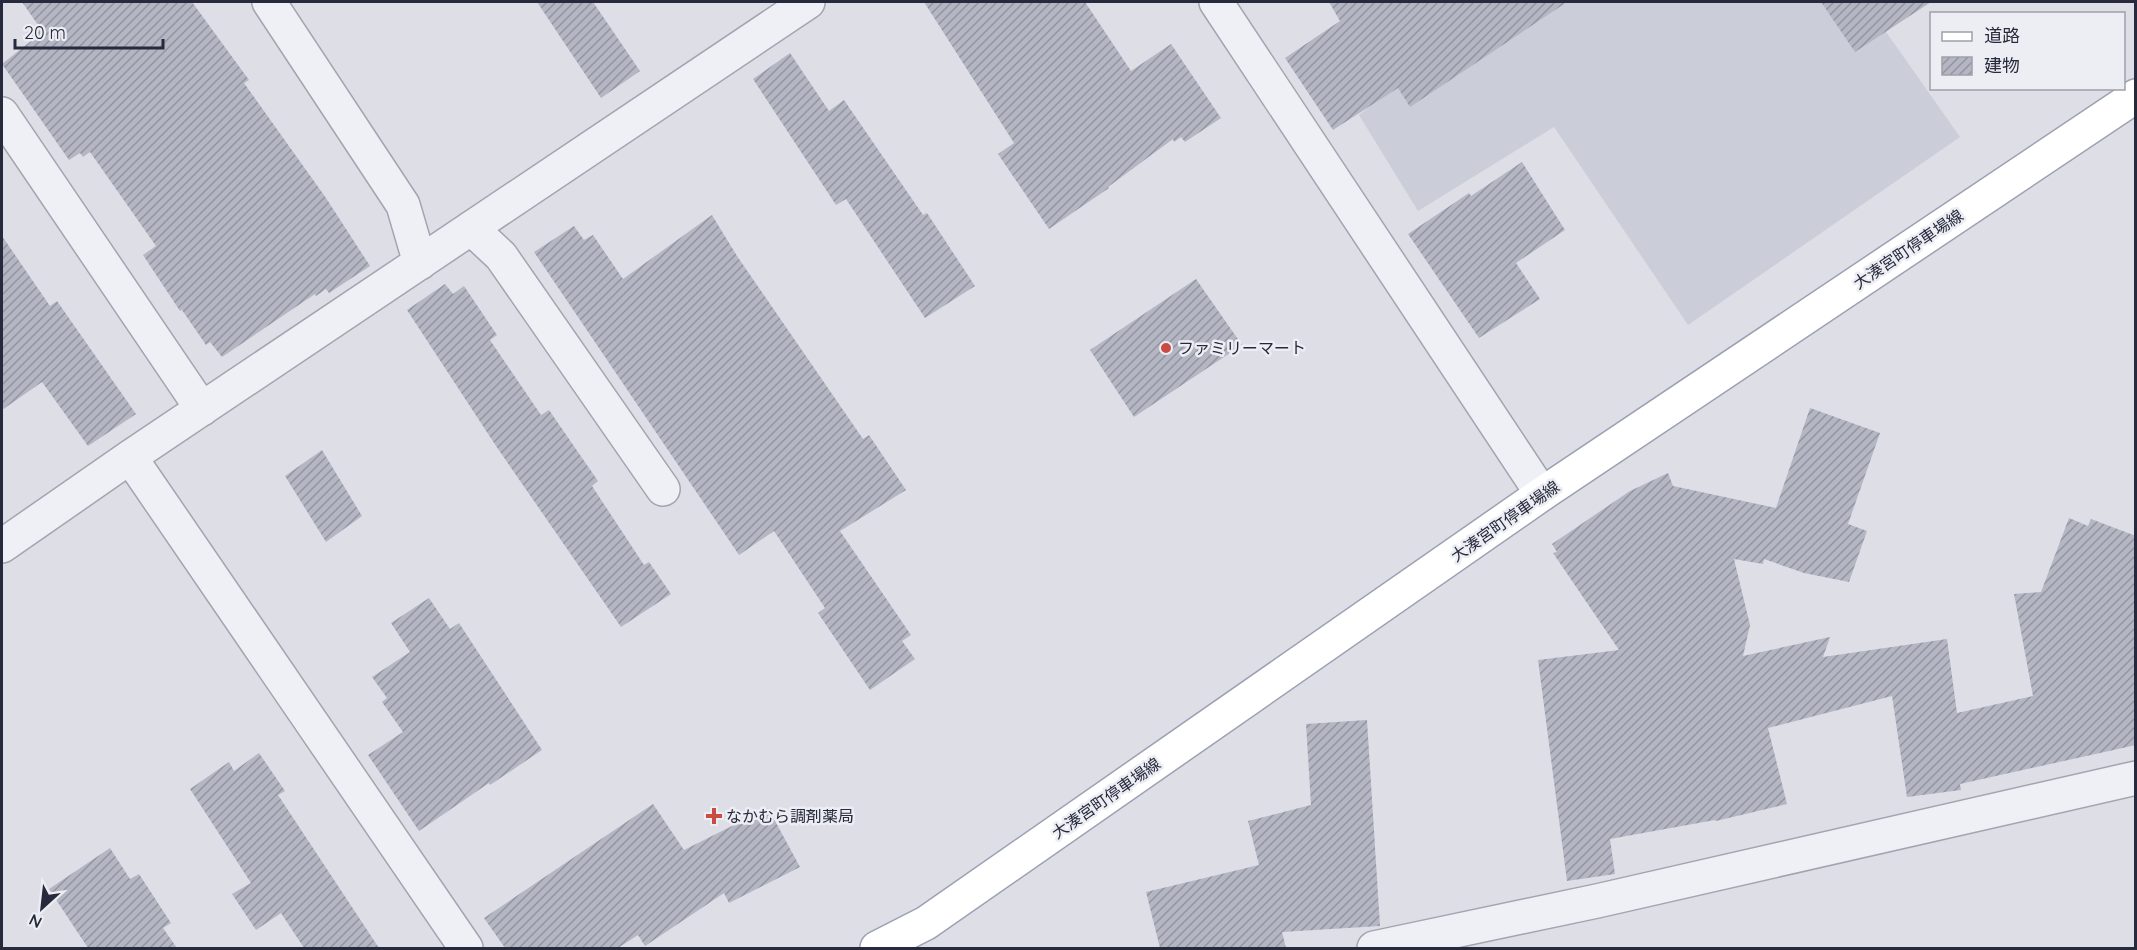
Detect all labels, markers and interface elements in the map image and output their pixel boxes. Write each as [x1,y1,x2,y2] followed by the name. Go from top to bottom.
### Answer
[15,12,164,50] scale bar
[1930,12,2125,90] legend
[24,21,66,44] text: 20 m
[1984,24,2020,47] text: 道路
[1984,54,2020,77] text: 建物
[1849,205,1967,293] street label: 大湊宮町停車場線
[1178,338,1306,358] place label: ファミリーマート
[1159,341,1173,355] marker: ファミリーマート
[1447,476,1563,566] street label: 大湊宮町停車場線
[1048,753,1164,843] street label: 大湊宮町停車場線
[726,806,854,826] place label: なかむら調剤薬局
[707,809,721,823] marker: なかむら調剤薬局
[12,878,72,938] north arrow
[25,910,45,933] text: N

